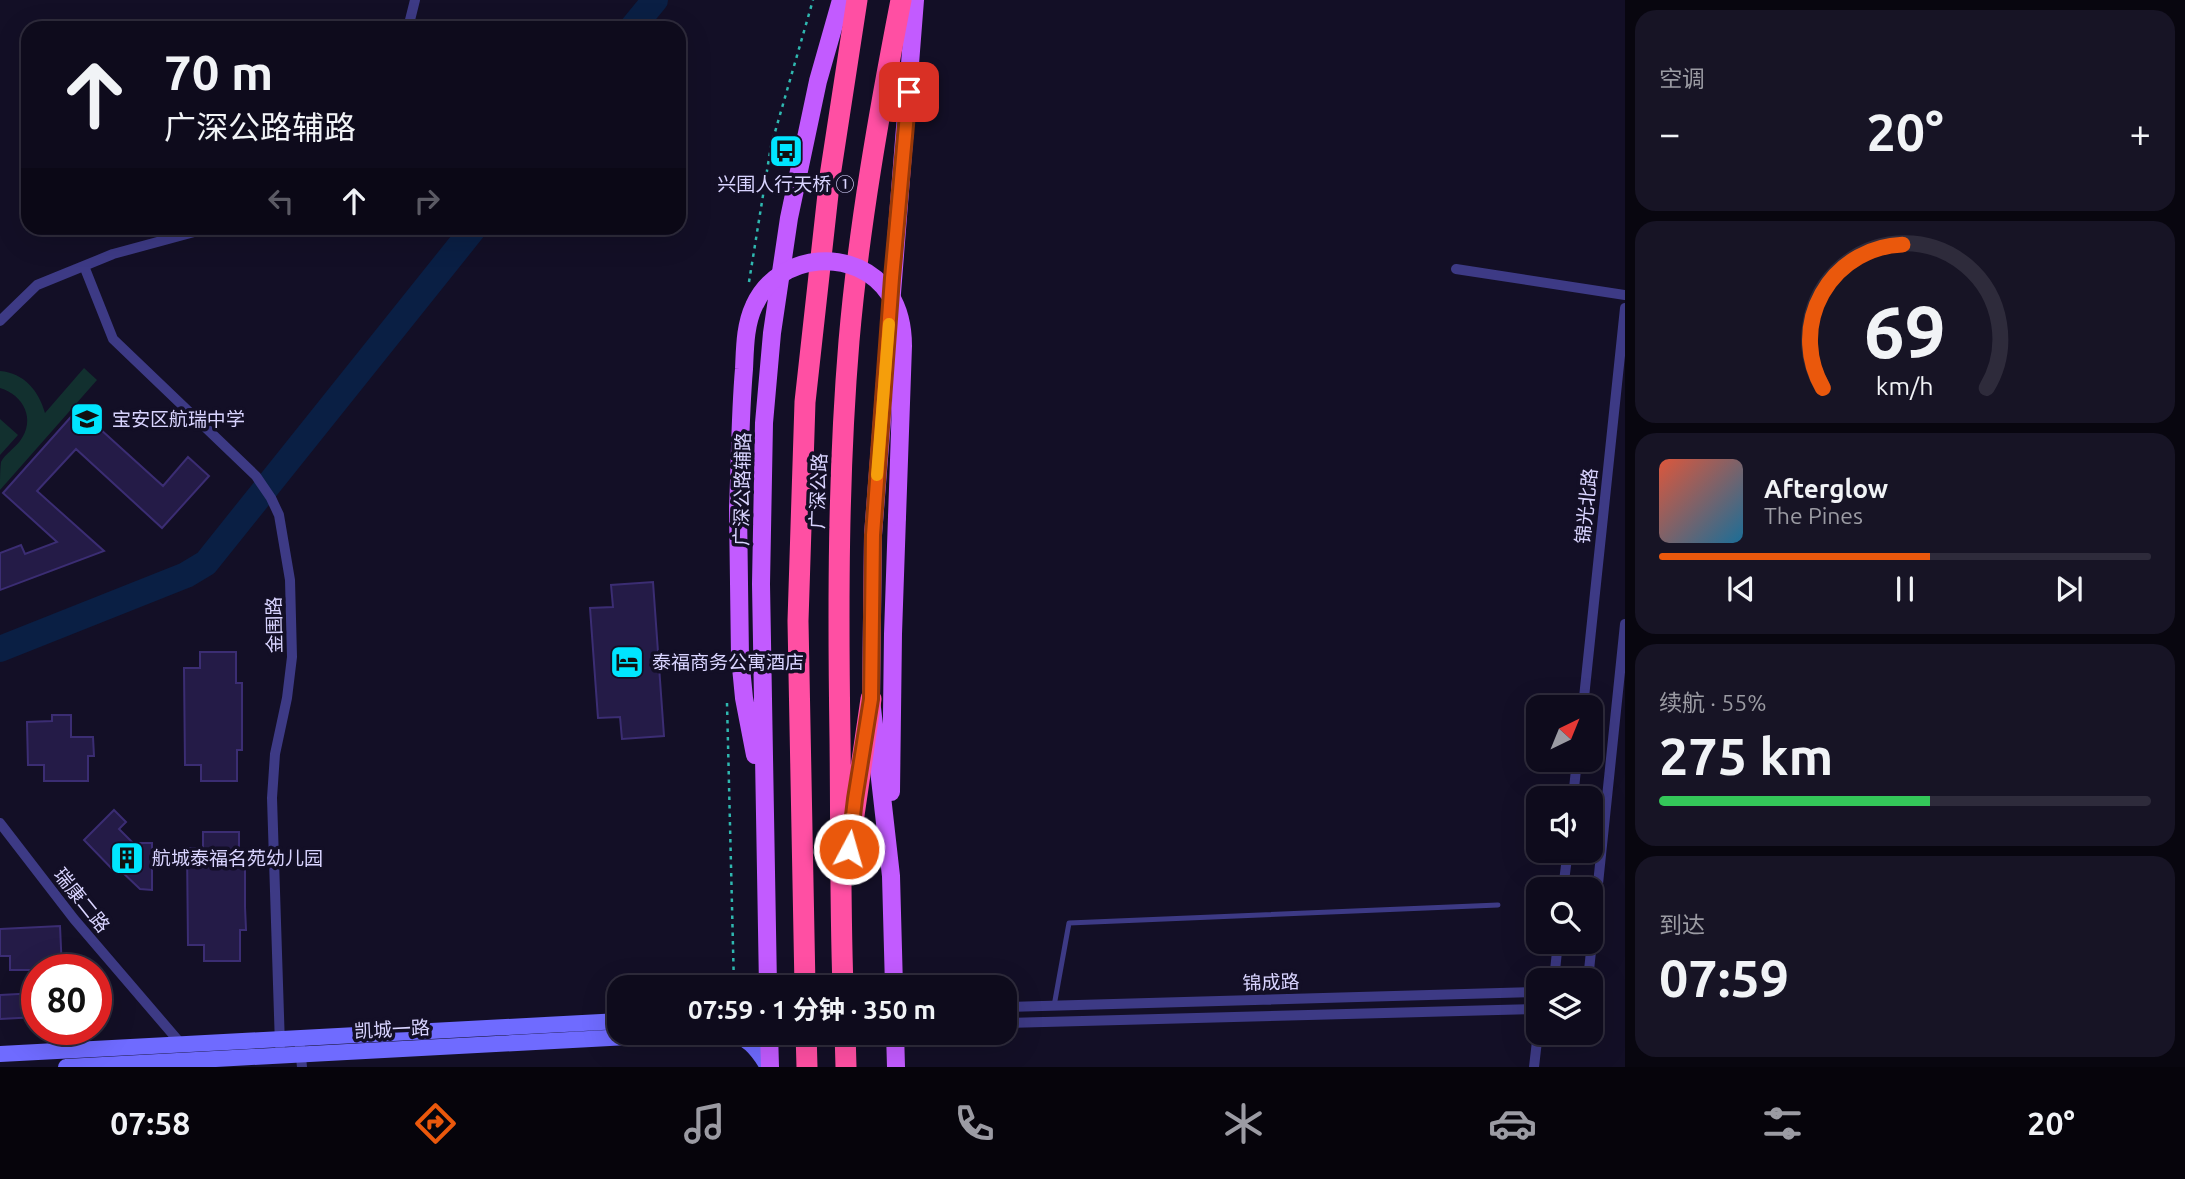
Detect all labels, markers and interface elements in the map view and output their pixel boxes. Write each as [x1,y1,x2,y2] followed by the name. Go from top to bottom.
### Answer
[164,44,273,99] text: 70 m
[49,49,140,140] icon: ahead
[879,62,939,122] pin
[1659,66,1705,91] text: 空调
[890,73,928,111] icon: arrive
[1866,103,1944,161] text: 20°
[164,109,356,145] text: 广深公路辅路
[1659,112,1680,154] text: −
[2130,112,2151,154] text: +
[767,132,805,170] bus stop icon: 兴围人行天桥 ①
[717,173,855,195] place label: 兴围人行天桥 ①
[262,182,300,220] icon: left
[335,182,373,220] icon: ahead
[408,182,446,220] icon: right
[1864,291,1946,373] text: 69
[1876,372,1934,400] text: km/h
[68,400,106,438] school or university icon: 宝安区航瑞中学
[112,408,245,430] place label: 宝安区航瑞中学
[730,432,754,546] street label: 广深公路辅路
[806,453,830,529] street label: 广深公路
[1571,467,1601,545] street label: 锦光北路
[1764,474,1888,503] text: Afterglow
[1764,503,1863,528] text: The Pines
[1722,570,1760,608] icon: previous
[1886,570,1924,608] icon: pause
[2050,570,2088,608] icon: next
[263,596,285,654] street label: 金围路
[608,643,646,681] hotel icon: 泰福商务公寓酒店
[652,651,804,673] place label: 泰福商务公寓酒店
[1659,690,1766,715] text: 续航 · 55%
[1526,695,1603,772] north arrow
[1526,695,1603,1045] map controls
[1659,727,1833,785] text: 275 km
[1526,786,1603,863] button: sound
[812,812,886,886] position arrow
[108,839,146,877] building icon: 航城泰福名苑幼儿园
[152,847,323,869] place label: 航城泰福名苑幼儿园
[50,864,114,936] street label: 瑞康二路
[1526,877,1603,954] button: search
[1659,912,1705,937] text: 到达
[1659,949,1789,1007] text: 07:59
[21,954,112,1045] speed limit sign: 80
[1526,968,1603,1045] button: layers
[1242,970,1300,994] street label: 锦成路
[688,995,936,1024] text: 07:59 · 1 分钟 · 350 m
[353,1016,431,1042] street label: 凯城一路
[411,1099,460,1148] icon: directions
[680,1099,729,1148] icon: music
[950,1099,999,1148] icon: phone
[1219,1099,1268,1148] icon: climate
[1488,1099,1537,1148] icon: car
[1758,1099,1807,1148] icon: filters
[110,1105,190,1141] text: 07:58
[2027,1105,2075,1141] text: 20°

